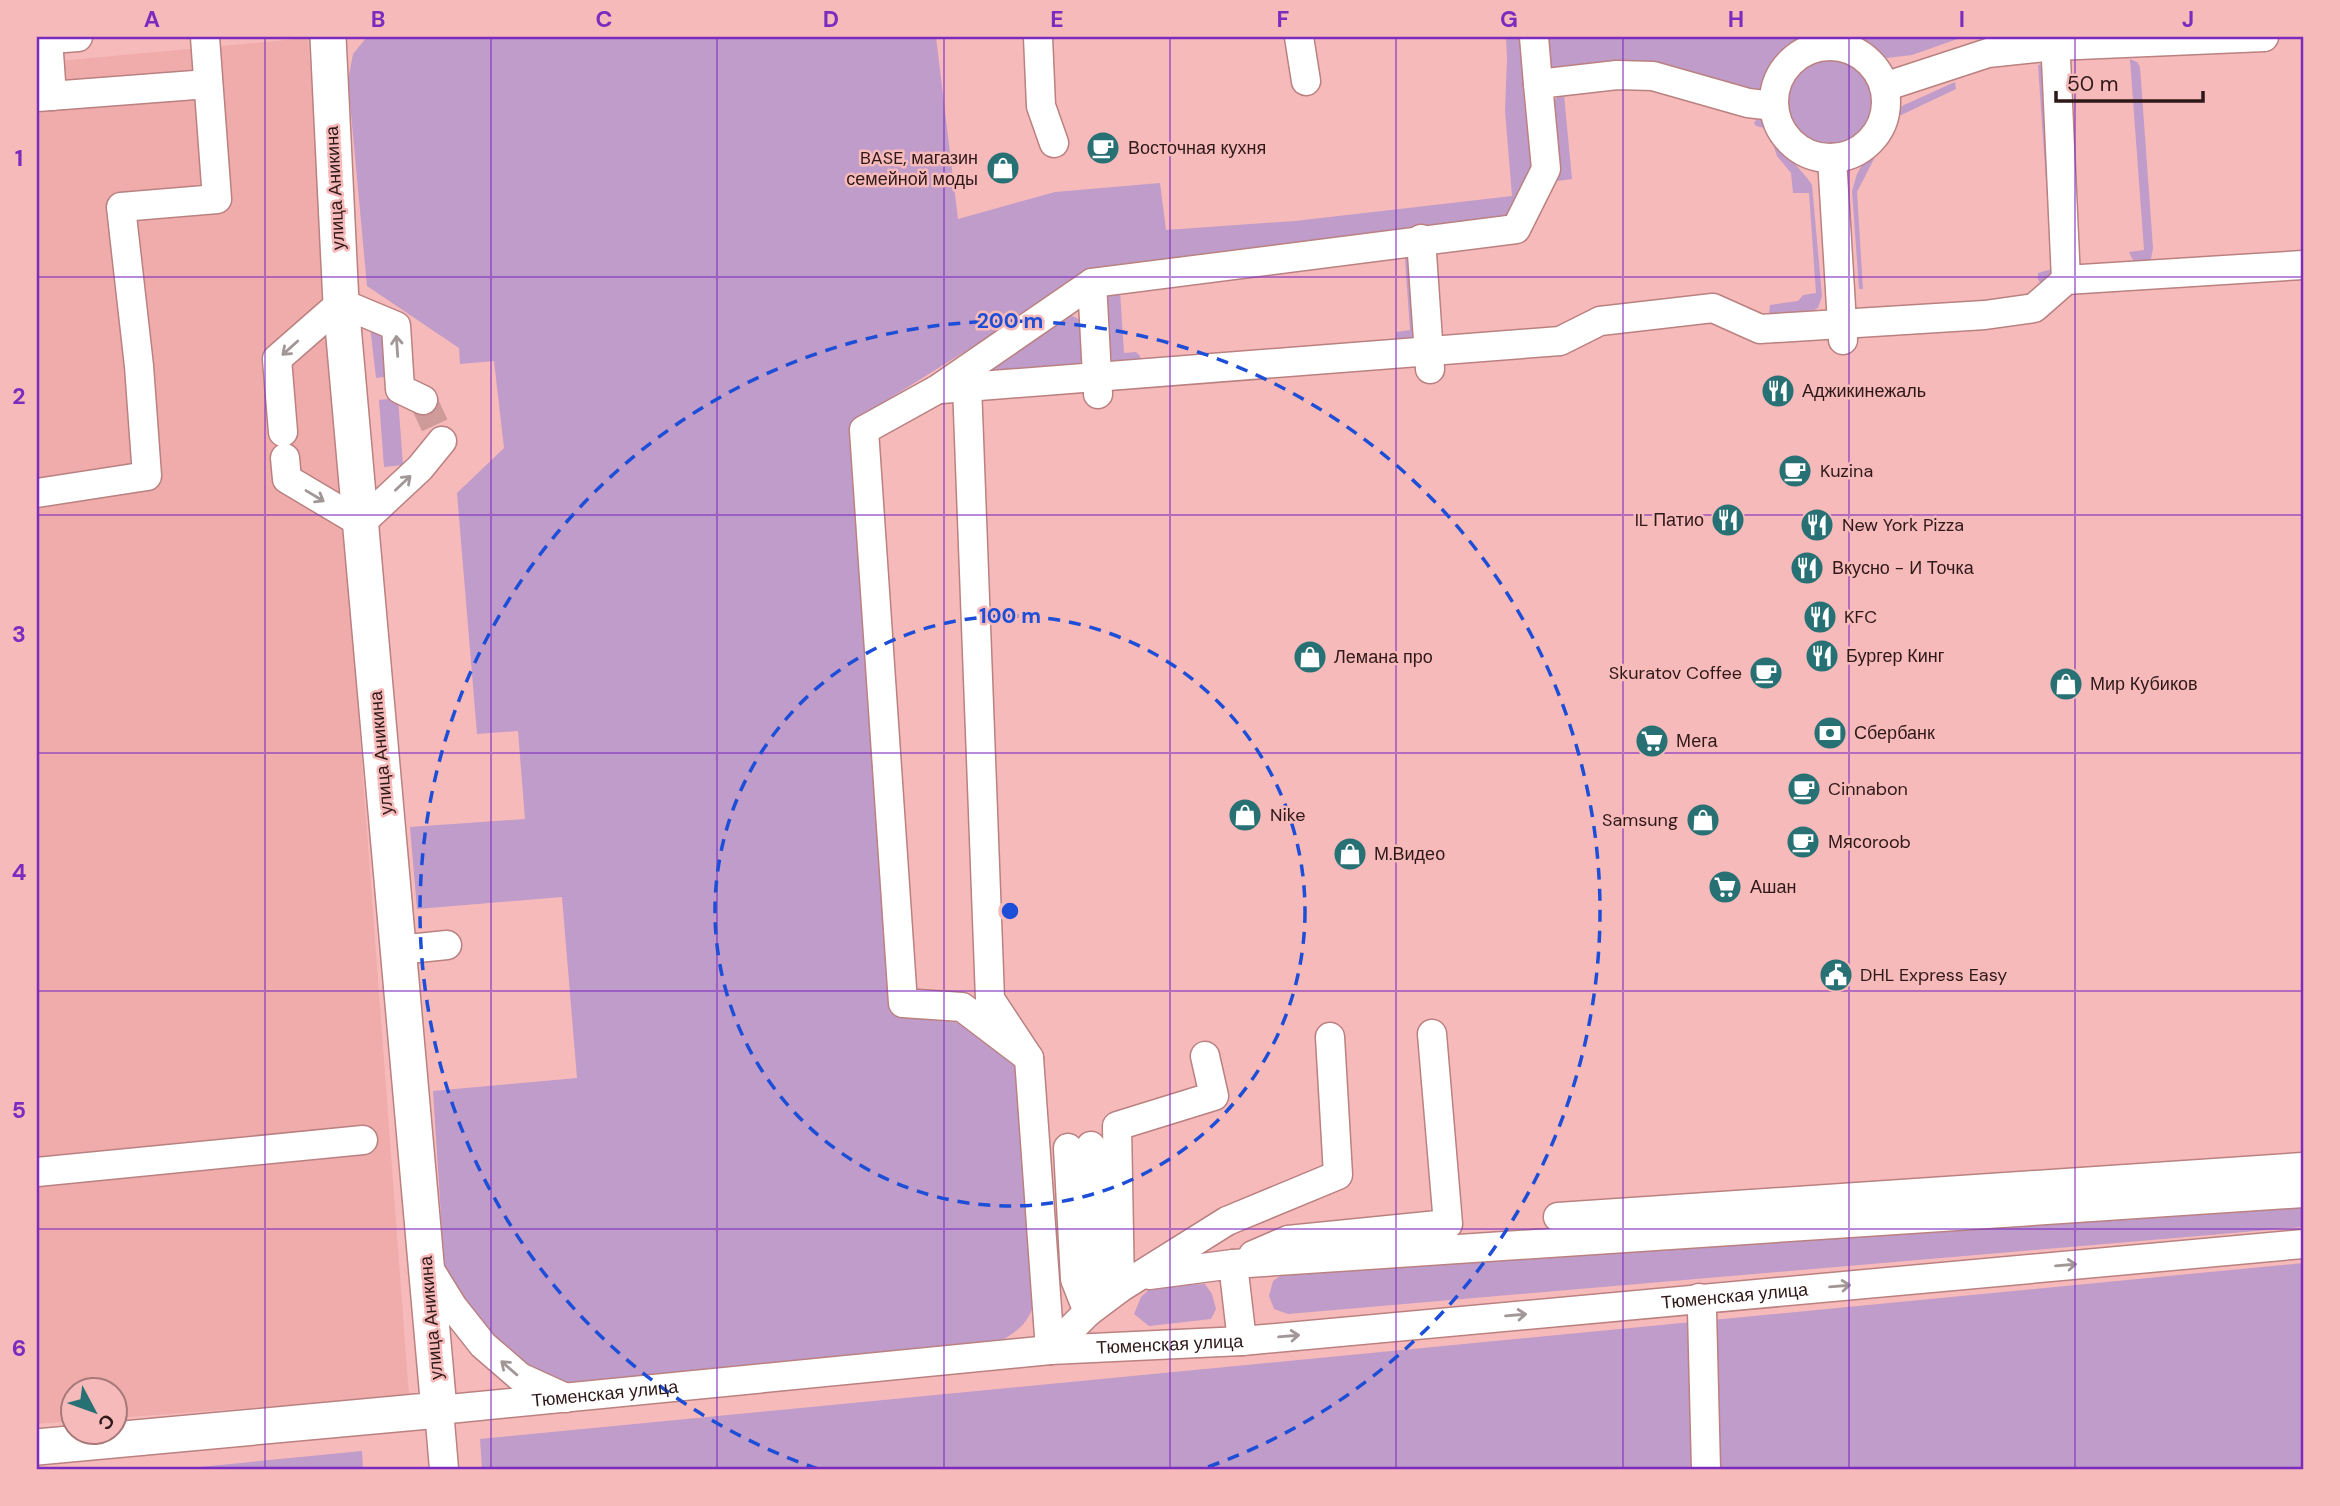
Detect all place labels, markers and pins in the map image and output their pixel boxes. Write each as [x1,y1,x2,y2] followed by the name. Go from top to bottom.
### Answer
[1084,129,1122,167] cafe icon: Восточная кухня
[1128,136,1266,160] place label: Восточная кухня
[846,146,978,191] place label: BASE, магазин семейной моды
[984,149,1022,187] shop icon: BASE, магазин семейной моды
[1759,372,1797,410] restaurant icon: Аджикинежаль
[1802,379,1926,403] place label: Аджикинежаль
[1776,452,1814,490] cafe icon: Kuzina
[1820,459,1873,483] place label: Kuzina
[1709,501,1747,539] restaurant icon: IL Патио
[1798,506,1836,544] restaurant icon: New York Pizza
[1635,508,1704,532] place label: IL Патио
[1842,513,1964,537] place label: New York Pizza
[1788,549,1826,587] restaurant icon: Вкусно - И Точка
[1832,556,1975,580] place label: Вкусно - И Точка
[1801,598,1839,636] restaurant icon: KFC
[1844,605,1877,629] place label: KFC
[1803,637,1841,675] restaurant icon: Бургер Кинг
[1291,638,1329,676] shop icon: Лемана про
[1846,644,1945,668] place label: Бургер Кинг
[1334,645,1433,669] place label: Лемана про
[1747,654,1785,692] cafe icon: Skuratov Coffee
[1609,661,1742,685] place label: Skuratov Coffee
[2047,665,2085,703] shop icon: Мир Кубиков
[2090,672,2198,696] place label: Мир Кубиков
[1811,714,1849,752] bank icon: Сбербанк
[1854,721,1935,745] place label: Сбербанк
[1633,722,1671,760] supermarket icon: Мега
[1676,729,1718,753] place label: Мега
[1785,770,1823,808] cafe icon: Cinnabon
[1828,777,1908,801] place label: Cinnabon
[1226,796,1264,834] shop icon: Nike
[1684,801,1722,839] shop icon: Samsung
[1270,803,1305,827] place label: Nike
[1602,808,1678,832] place label: Samsung
[1784,823,1822,861] cafe icon: Мясоroob
[1828,830,1911,854] place label: Мясоroob
[1331,835,1369,873] shop icon: М.Видео
[1374,842,1445,866] place label: М.Видео
[1706,868,1744,906] supermarket icon: Ашан
[1750,875,1796,899] place label: Ашан
[998,899,1022,923] centre of rings
[1817,956,1855,994] public building icon: DHL Express Easy
[1860,963,2007,987] place label: DHL Express Easy

